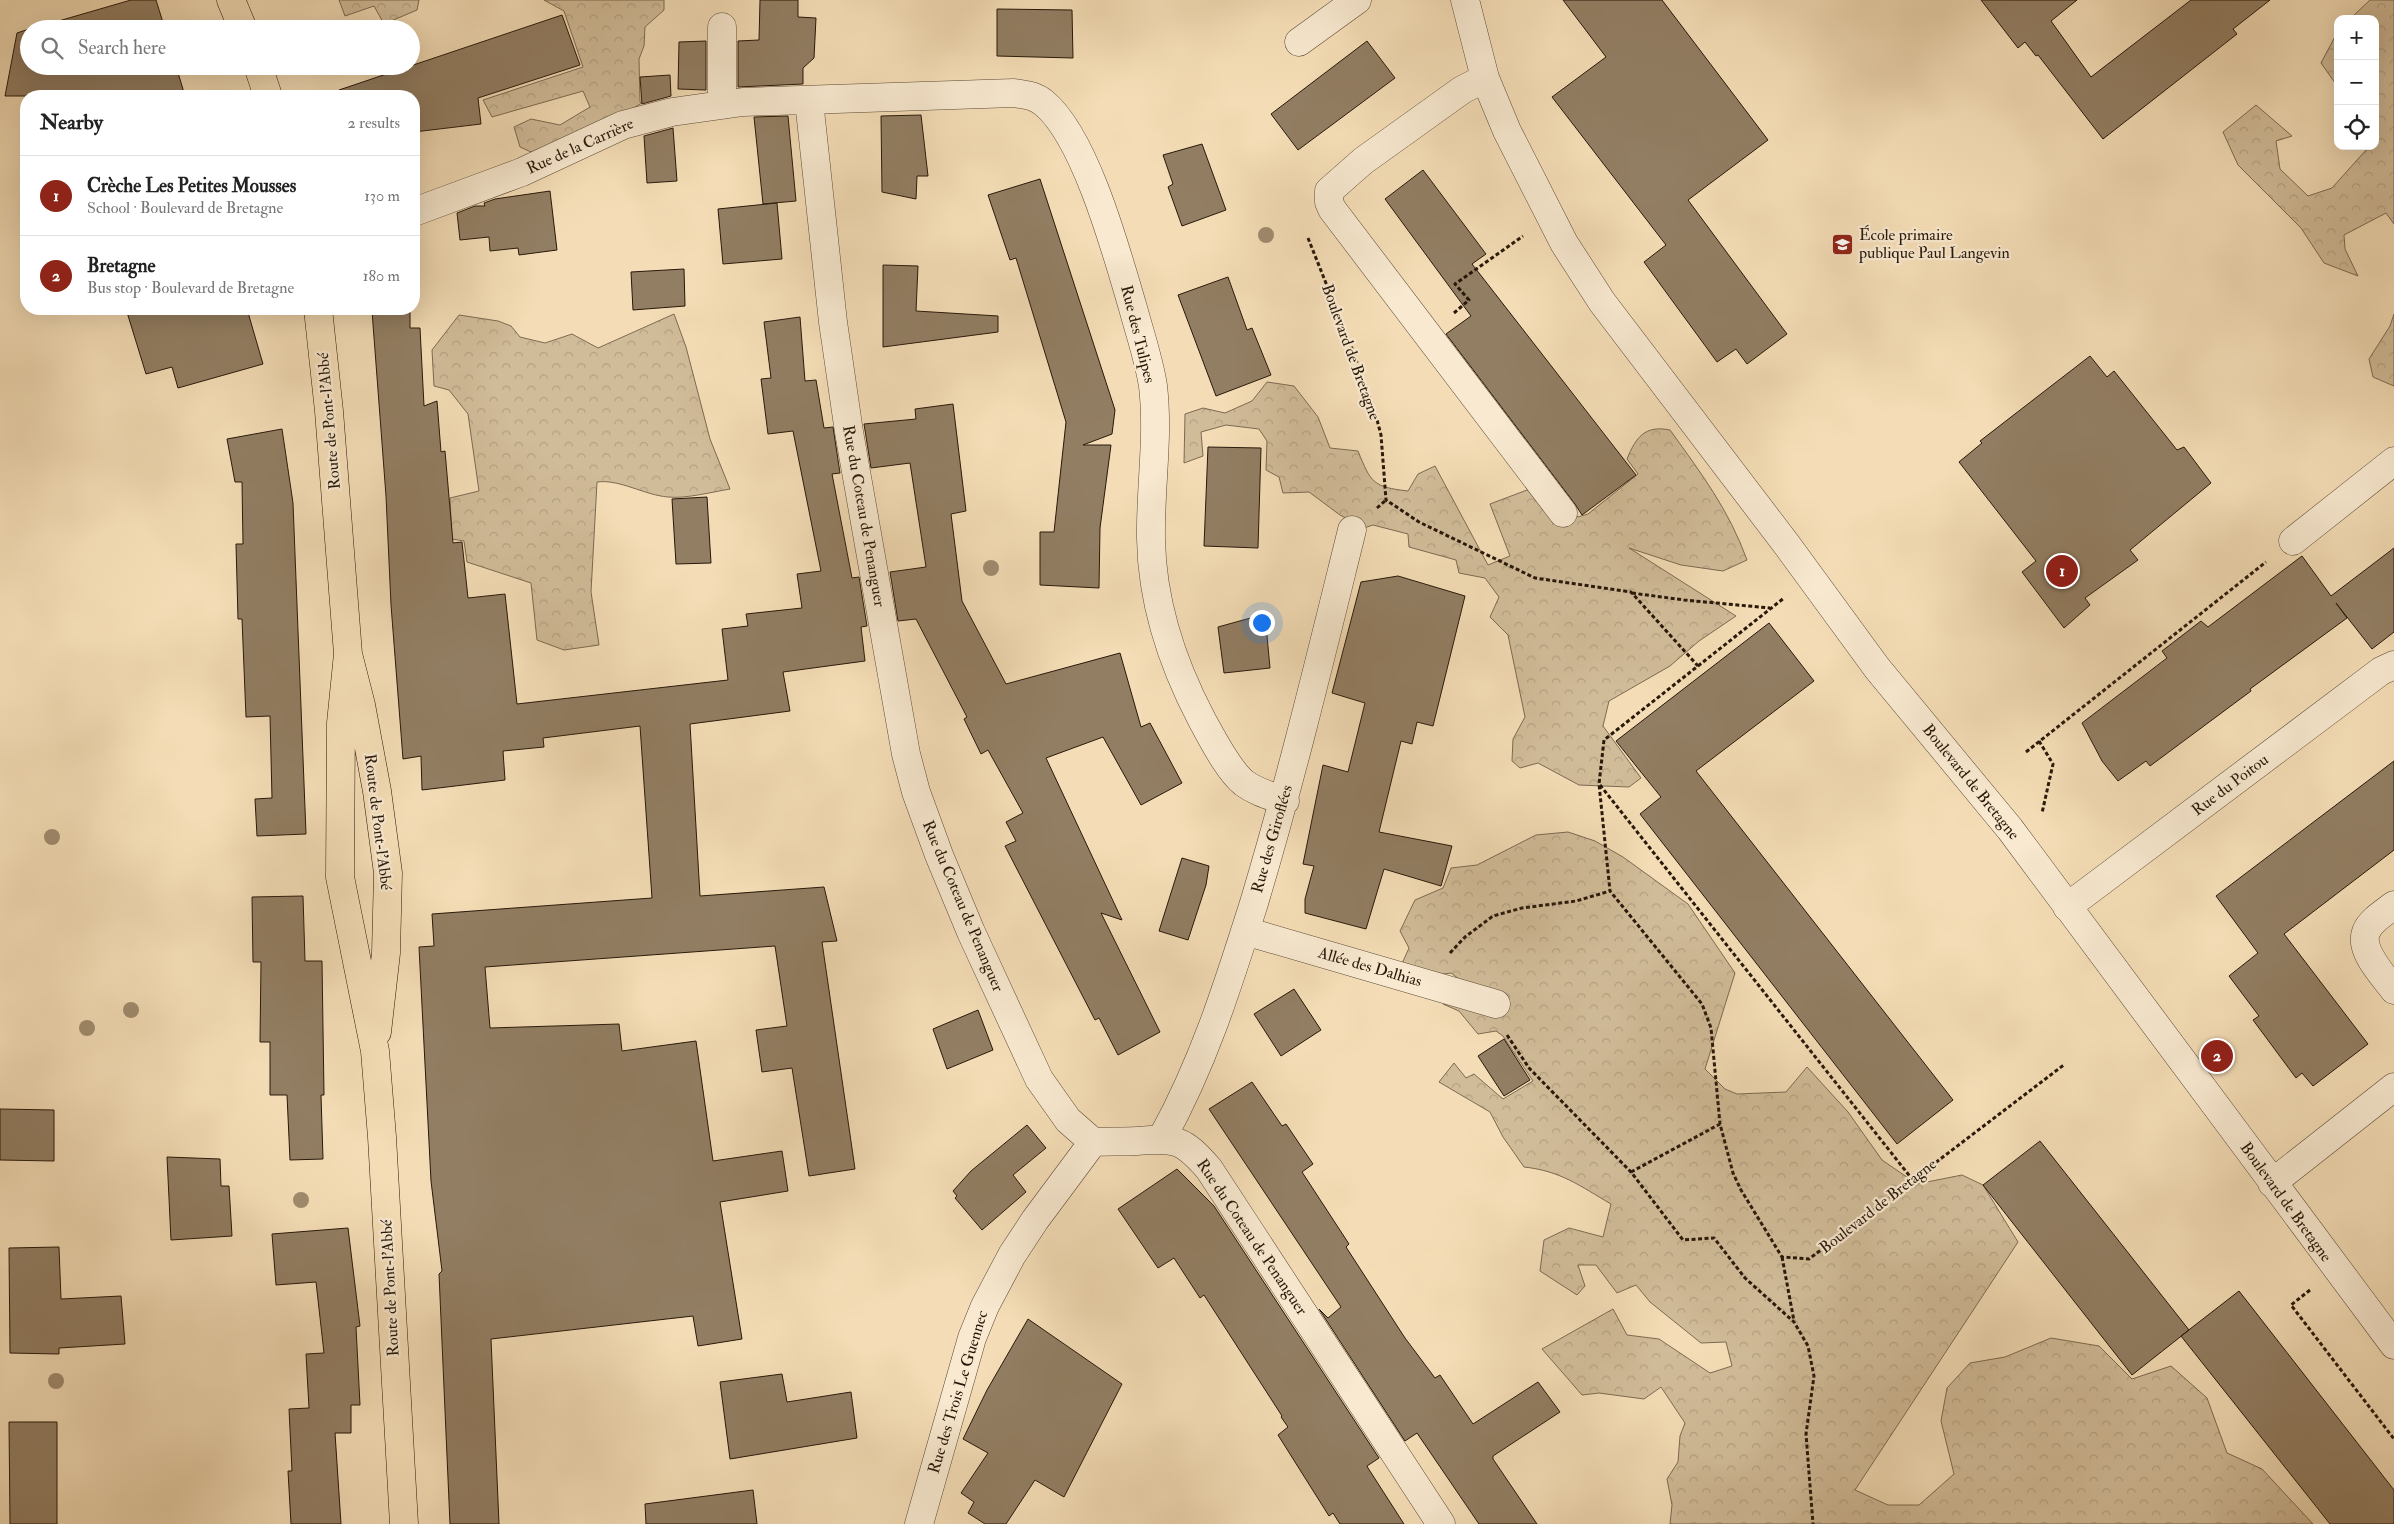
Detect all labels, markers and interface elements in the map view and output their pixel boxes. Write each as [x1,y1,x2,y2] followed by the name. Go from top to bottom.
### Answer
[2334,15,2379,150] map controls
[2334,15,2379,60] button: +
[20,20,420,75] search box
[38,34,66,62] icon: search
[78,36,166,60] text: Search here
[2334,60,2379,105] button: −
[2334,105,2379,150] button: locate
[40,109,103,136] text: Nearby
[347,113,400,133] text: 2 results
[523,113,637,179] street label: Rue de la Carrière
[87,174,296,198] text: Crèche Les Petites Mousses
[53,186,59,206] text: 1
[364,186,400,206] text: 130 m
[87,198,283,218] text: School · Boulevard de Bretagne
[1858,224,2010,264] place label: École primaire publique Paul Langevin
[1831,232,1855,256] school or university icon: École primaire publique Paul Langevin
[87,254,155,278] text: Bretagne
[52,266,60,286] text: 2
[363,266,400,286] text: 180 m
[87,278,294,298] text: Bus stop · Boulevard de Bretagne
[1317,281,1385,423] street label: Boulevard de Bretagne
[1115,283,1160,385] street label: Rue des Tulipes
[313,351,345,490] street label: Route de Pont-l'Abbé
[838,424,890,608] street label: Rue du Coteau de Penanguer
[2046,552,2078,590] pin: 1
[1249,610,1275,636] your location
[1918,720,2024,844] street label: Boulevard de Bretagne
[2188,750,2272,820] street label: Rue du Poitou
[360,753,396,892] street label: Route de Pont-l'Abbé
[1247,783,1297,895] street label: Rue des Giroflées
[918,817,1008,995] street label: Rue du Coteau de Penanguer
[1315,942,1424,991] street label: Allée des Dalhias
[2201,1037,2233,1075] pin: 2
[2236,1138,2336,1266] street label: Boulevard de Bretagne
[1815,1154,1941,1258] street label: Boulevard de Bretagne
[1192,1155,1312,1319] street label: Rue du Coteau de Penanguer
[376,1219,404,1357] street label: Route de Pont-l'Abbé
[924,1307,993,1476] street label: Rue des Trois Le Guennec

